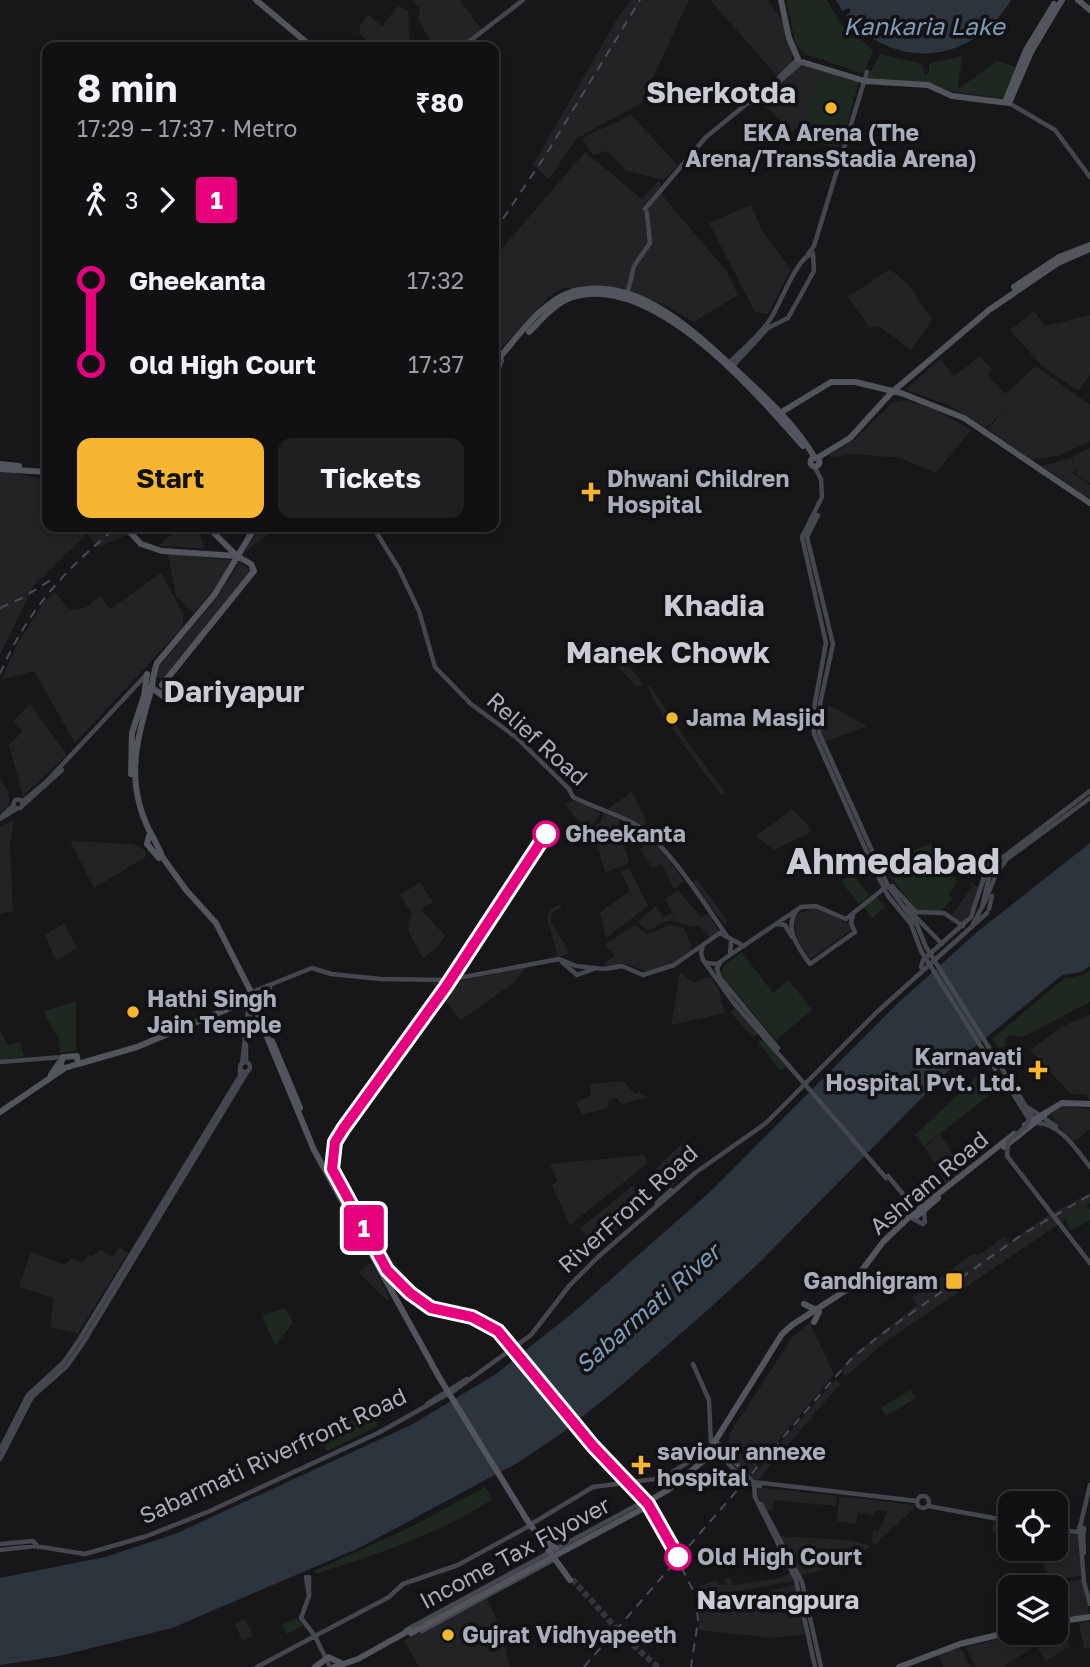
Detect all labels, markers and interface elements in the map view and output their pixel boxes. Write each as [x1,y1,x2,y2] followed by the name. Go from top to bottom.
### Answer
[843,11,1007,40] water label: Kankaria Lake
[77,65,177,110] text: 8 min
[646,74,796,110] district label: Sherkotda
[416,87,464,118] text: ₹80
[823,100,839,116] marker: EKA Arena (The Arena/TransStadia Arena)
[77,114,297,142] text: 17:29 – 17:37 · Metro
[685,118,977,172] place label: EKA Arena (The Arena/TransStadia Arena)
[77,181,115,219] icon: walk
[148,181,186,219] icon: forward
[210,185,223,214] text: 1
[125,186,138,214] text: 3
[129,265,266,296] text: Gheekanta
[407,266,464,294] text: 17:32
[129,349,316,380] text: Old High Court
[408,350,464,378] text: 17:37
[77,438,264,518] button: Start
[278,438,464,518] button: Tickets
[607,464,789,518] place label: Dhwani Children Hospital
[581,482,601,502] marker: Dhwani Children Hospital
[663,587,765,623] district label: Khadia
[566,634,771,670] district label: Manek Chowk
[163,673,305,709] district label: Dariyapur
[482,686,594,791] street label: Relief Road
[686,703,825,731] place label: Jama Masjid
[664,710,680,726] marker: Jama Masjid
[565,819,686,847] place label: Gheekanta
[533,821,559,847] marker: Gheekanta
[786,838,1000,882] district label: Ahmedabad
[147,984,282,1038] place label: Hathi Singh Jain Temple
[125,1004,141,1020] marker: Hathi Singh Jain Temple
[825,1042,1022,1096] place label: Karnavati Hospital Pvt. Ltd.
[1028,1060,1048,1080] marker: Karnavati Hospital Pvt. Ltd.
[864,1125,993,1240] street label: Ashram Road
[552,1138,703,1278] street label: RiverFront Road
[341,1205,387,1251] line badge: 1
[358,1213,370,1242] text: 1
[569,1235,728,1379] water label: Sabarmati River
[803,1266,938,1294] place label: Gandhigram
[944,1271,964,1291] marker: Gandhigram
[135,1381,410,1529] street label: Sabarmati Riverfront Road
[657,1437,826,1491] place label: saviour annexe hospital
[631,1455,651,1475] marker: saviour annexe hospital
[414,1490,615,1614] street label: Income Tax Flyover
[998,1491,1068,1645] map controls
[998,1491,1068,1561] button: locate
[697,1542,862,1570] place label: Old High Court
[665,1544,691,1570] marker: Old High Court
[998,1575,1068,1645] button: layers
[697,1584,859,1615] district label: Navrangpura
[462,1620,677,1648] place label: Gujrat Vidhyapeeth
[440,1627,456,1643] marker: Gujrat Vidhyapeeth

